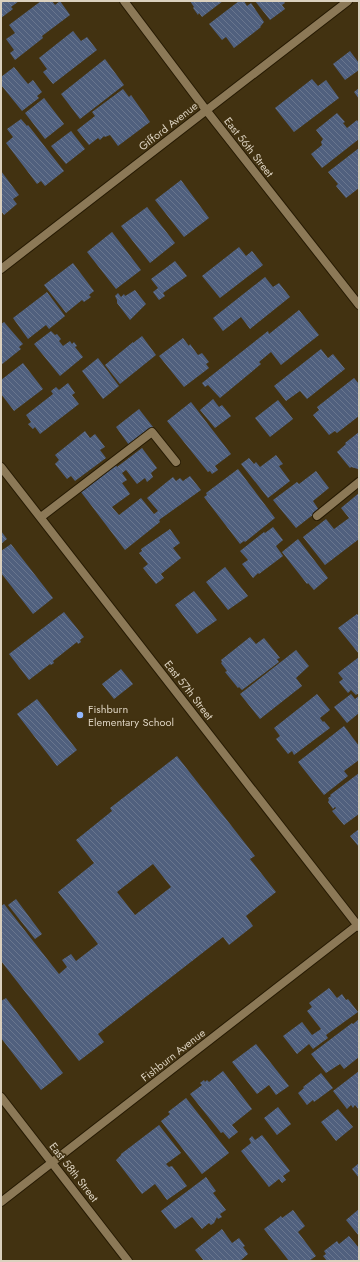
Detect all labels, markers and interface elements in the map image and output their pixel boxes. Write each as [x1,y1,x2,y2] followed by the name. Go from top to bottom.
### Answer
[135,98,201,154] street label: Gifford Avenue
[220,114,278,181] street label: East 56th Street
[161,657,218,723] street label: East 57th Street
[88,701,174,730] place label: Fishburn Elementary School
[75,710,85,720] marker: Fishburn Elementary School
[137,1025,209,1085] street label: Fishburn Avenue
[46,1139,103,1206] street label: East 58th Street

